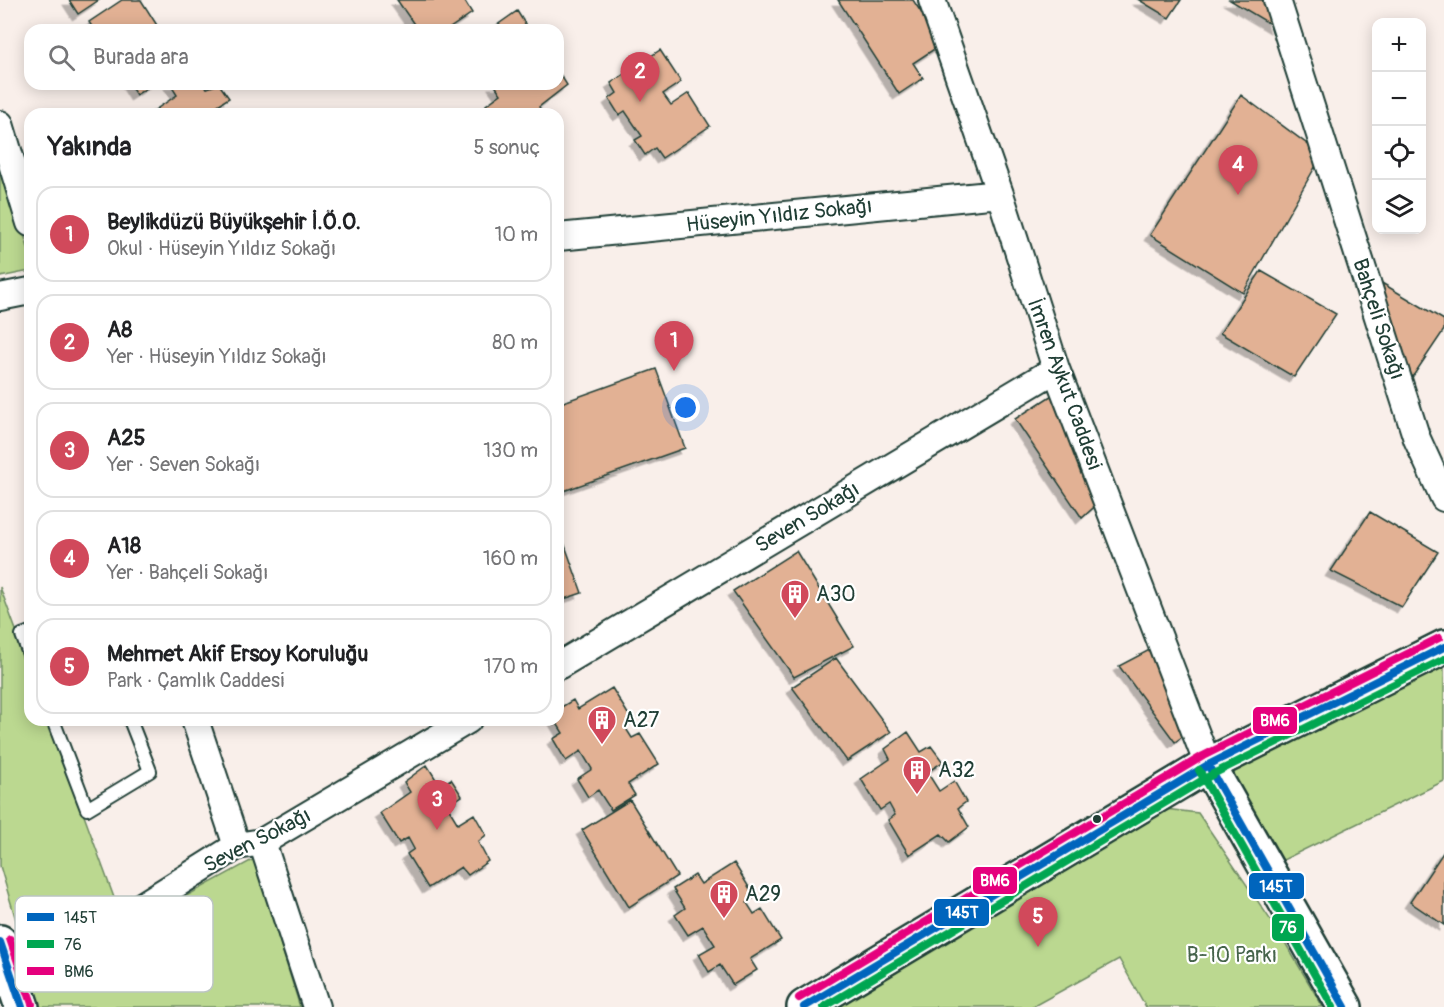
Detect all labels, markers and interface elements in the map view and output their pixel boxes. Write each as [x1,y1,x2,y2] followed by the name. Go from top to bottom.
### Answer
[1372,18,1426,234] map controls
[1372,18,1426,72] button: +
[24,24,564,90] search box
[45,41,78,74] icon: search
[93,43,189,71] text: Burada ara
[620,52,660,102] pin: 2
[1372,72,1426,126] button: −
[1372,126,1426,180] button: locate
[48,131,132,163] text: Yakında
[474,135,540,160] text: 5 sonuç
[1218,146,1258,195] pin: 4
[1372,180,1426,234] button: layers
[685,192,873,239] street label: Hüseyin Yıldız Sokağı
[107,208,361,236] text: Beylikdüzü Büyükşehir İ.Ö.O.
[66,222,73,247] text: 1
[494,222,538,247] text: 10 m
[107,236,336,261] text: Okul · Hüseyin Yıldız Sokağı
[1346,255,1411,383] street label: Bahçeli Sokağı
[1021,295,1108,474] street label: İmren Aykut Caddesi
[107,316,132,344] text: A8
[654,322,694,371] pin: 1
[64,330,75,355] text: 2
[492,330,538,355] text: 80 m
[107,344,327,369] text: Yer · Hüseyin Yıldız Sokağı
[671,393,700,422] your location
[107,424,146,452] text: A25
[64,438,75,463] text: 3
[483,438,538,463] text: 130 m
[107,452,260,477] text: Yer · Seven Sokağı
[750,476,864,559] street label: Seven Sokağı
[107,532,141,560] text: A18
[64,546,75,571] text: 4
[483,546,538,571] text: 160 m
[107,560,268,585] text: Yer · Bahçeli Sokağı
[779,578,811,620] building icon: A30
[816,581,856,608] place label: A30
[107,640,368,668] text: Mehmet Akif Ersoy Koruluğu
[64,654,75,679] text: 5
[484,654,538,679] text: 170 m
[107,668,284,693] text: Park · Çamlık Caddesi
[586,704,618,746] building icon: A27
[1252,706,1298,735] line badge: BM6
[623,707,659,734] place label: A27
[1260,711,1290,731] text: BM6
[901,754,933,796] building icon: A32
[938,757,975,784] place label: A32
[418,780,456,830] pin: 3
[199,802,316,879] street label: Seven Sokağı
[1091,813,1103,825] unlabelled marker
[972,866,1018,895] line badge: BM6
[980,871,1010,891] text: BM6
[1248,872,1305,900] line badge: 145T
[1259,877,1293,897] text: 145T
[708,878,740,920] building icon: A29
[745,881,781,908] place label: A29
[15,896,213,992] legend
[933,898,990,927] line badge: 145T
[1018,898,1058,947] pin: 5
[945,903,979,923] text: 145T
[64,908,97,928] text: 145T
[1271,913,1305,942] line badge: 76
[1279,918,1297,938] text: 76
[64,935,82,955] text: 76
[1187,942,1277,969] park label: B-10 Parkı
[64,962,94,982] text: BM6

